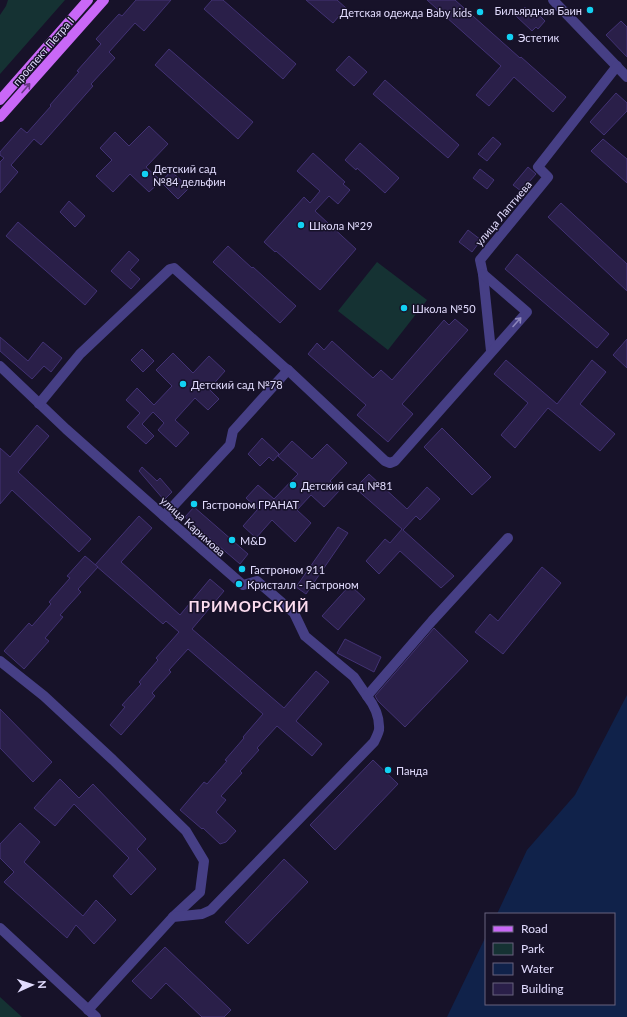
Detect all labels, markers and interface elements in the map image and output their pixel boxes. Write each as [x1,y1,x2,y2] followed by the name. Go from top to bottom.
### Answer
[494,4,582,17] place label: Бильярдная Баин
[585,5,595,15] marker: Бильярдная Баин
[340,6,472,19] place label: Детская одежда Baby kids
[475,7,485,17] marker: Детская одежда Baby kids
[10,14,76,88] street label: проспект Петра I
[518,31,560,44] place label: Эстетик
[505,32,515,42] marker: Эстетик
[21,83,30,93] one-way arrow
[153,162,226,188] place label: Детский сад №84 дельфин
[140,169,150,179] marker: Детский сад №84 дельфин
[472,178,534,248] street label: улица Лаптиева
[309,219,373,232] place label: Школа №29
[296,220,306,230] marker: Школа №29
[412,302,476,315] place label: Школа №50
[399,303,409,313] marker: Школа №50
[513,317,522,328] one-way arrow
[191,378,283,391] place label: Детский сад №78
[178,379,188,389] marker: Детский сад №78
[301,479,393,492] place label: Детский сад №81
[288,480,298,490] marker: Детский сад №81
[158,493,228,559] street label: улица Каримова
[202,498,299,511] place label: Гастроном ГРАНАТ
[189,499,199,509] marker: Гастроном ГРАНАТ
[240,534,266,547] place label: M&D
[227,535,237,545] marker: M&D
[250,563,325,576] place label: Гастроном 911
[237,564,247,574] marker: Гастроном 911
[247,578,359,591] place label: Кристалл - Гастроном
[234,579,244,589] marker: Кристалл - Гастроном
[188,597,310,615] district label: ПРИМОРСКИЙ
[396,764,428,777] place label: Панда
[383,765,393,775] marker: Панда
[485,913,615,1005] legend
[521,921,548,936] text: Road
[521,941,545,956] text: Park
[521,961,554,976] text: Water
[12,965,52,1005] north arrow
[36,980,49,989] text: N
[521,981,564,996] text: Building

